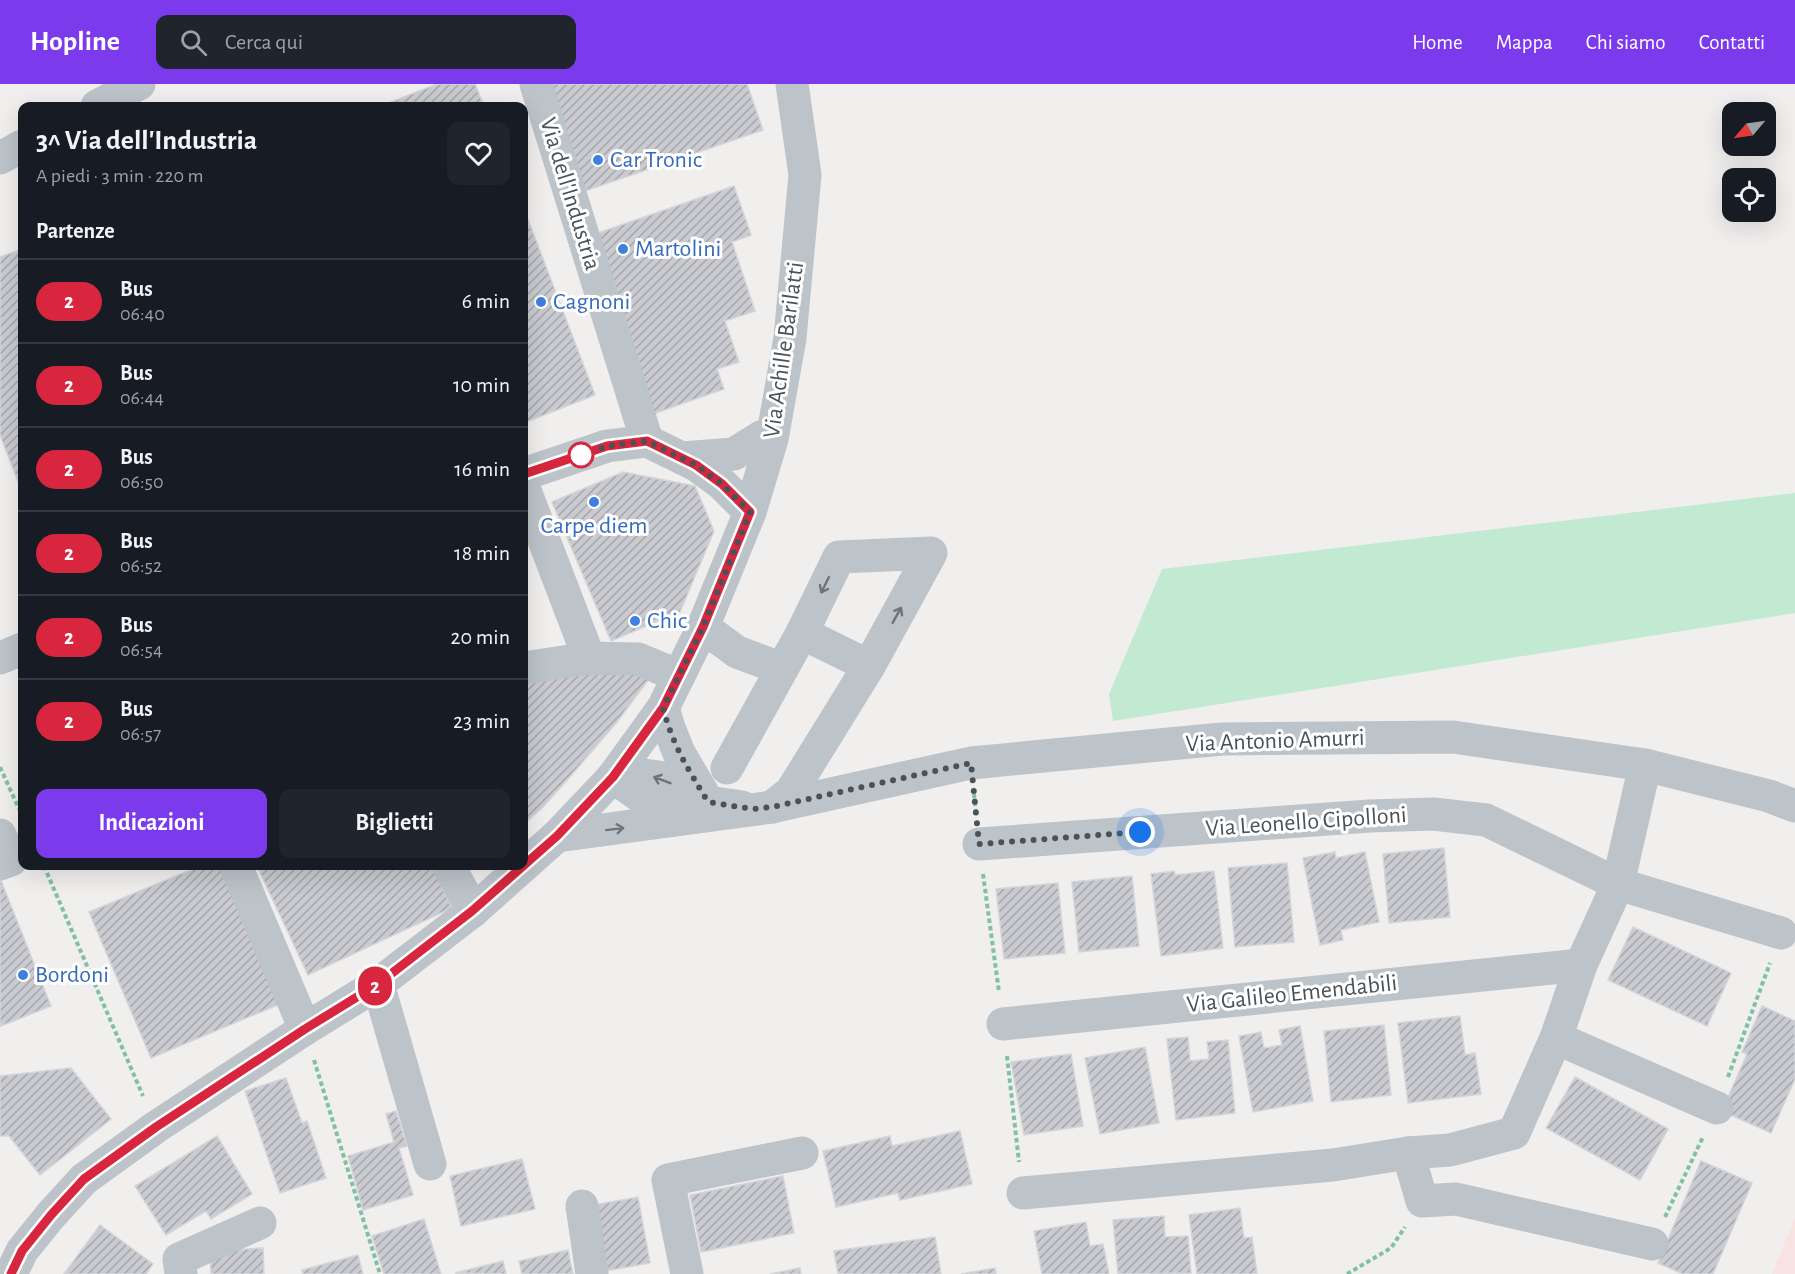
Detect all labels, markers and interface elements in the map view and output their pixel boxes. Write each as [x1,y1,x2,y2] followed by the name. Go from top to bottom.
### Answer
[156,15,576,69] search box
[177,26,210,59] icon: search
[30,28,120,56] text: Hopline
[225,31,303,53] text: Cerca qui
[1412,32,1463,53] text: Home
[1496,32,1553,53] text: Mappa
[1586,32,1666,53] text: Chi siamo
[1699,32,1765,53] text: Contatti
[1722,102,1776,156] north arrow
[1722,102,1776,222] map controls
[535,115,605,273] street label: Via dell'Industria
[447,122,510,185] button: heart
[36,127,257,155] text: 3^ Via dell'Industria
[610,148,702,172] place label: Car Tronic
[591,153,605,167] marker: Car Tronic
[36,166,203,186] text: A piedi · 3 min · 220 m
[1722,168,1776,222] button: locate
[36,220,115,242] text: Partenze
[635,237,721,261] place label: Martolini
[616,242,630,256] marker: Martolini
[760,260,808,440] street label: Via Achille Barilatti
[120,278,153,300] text: Bus
[462,290,510,312] text: 6 min
[553,290,630,314] place label: Cagnoni
[64,291,74,312] text: 2
[534,295,548,309] marker: Cagnoni
[120,304,165,324] text: 06:40
[120,362,153,384] text: Bus
[453,374,510,396] text: 10 min
[64,375,74,396] text: 2
[120,388,164,408] text: 06:44
[568,442,594,468] unlabelled marker
[120,446,153,468] text: Bus
[454,458,510,480] text: 16 min
[64,459,74,480] text: 2
[120,472,163,492] text: 06:50
[587,495,601,509] marker: Carpe diem
[541,514,647,538] place label: Carpe diem
[120,530,153,552] text: Bus
[454,542,510,564] text: 18 min
[64,543,74,564] text: 2
[120,556,162,576] text: 06:52
[819,576,830,594] one-way arrow
[892,606,903,624] one-way arrow
[647,609,687,633] place label: Chic
[120,614,153,636] text: Bus
[628,614,642,628] marker: Chic
[450,626,510,648] text: 20 min
[64,627,74,648] text: 2
[120,640,163,660] text: 06:54
[120,698,153,720] text: Bus
[453,710,510,732] text: 23 min
[64,711,74,732] text: 2
[120,724,161,744] text: 06:57
[1185,726,1365,756] street label: Via Antonio Amurri
[654,774,672,785] one-way arrow
[36,789,267,858] button: Indicazioni
[279,789,510,858] button: Biglietti
[1205,803,1407,841] street label: Via Leonello Cipolloni
[1125,817,1155,847] your location
[604,823,624,834] one-way arrow
[35,963,109,987] place label: Bordoni
[356,966,394,1006] line badge: 2
[16,968,30,982] marker: Bordoni
[1186,971,1398,1017] street label: Via Galileo Emendabili
[370,976,380,997] text: 2

